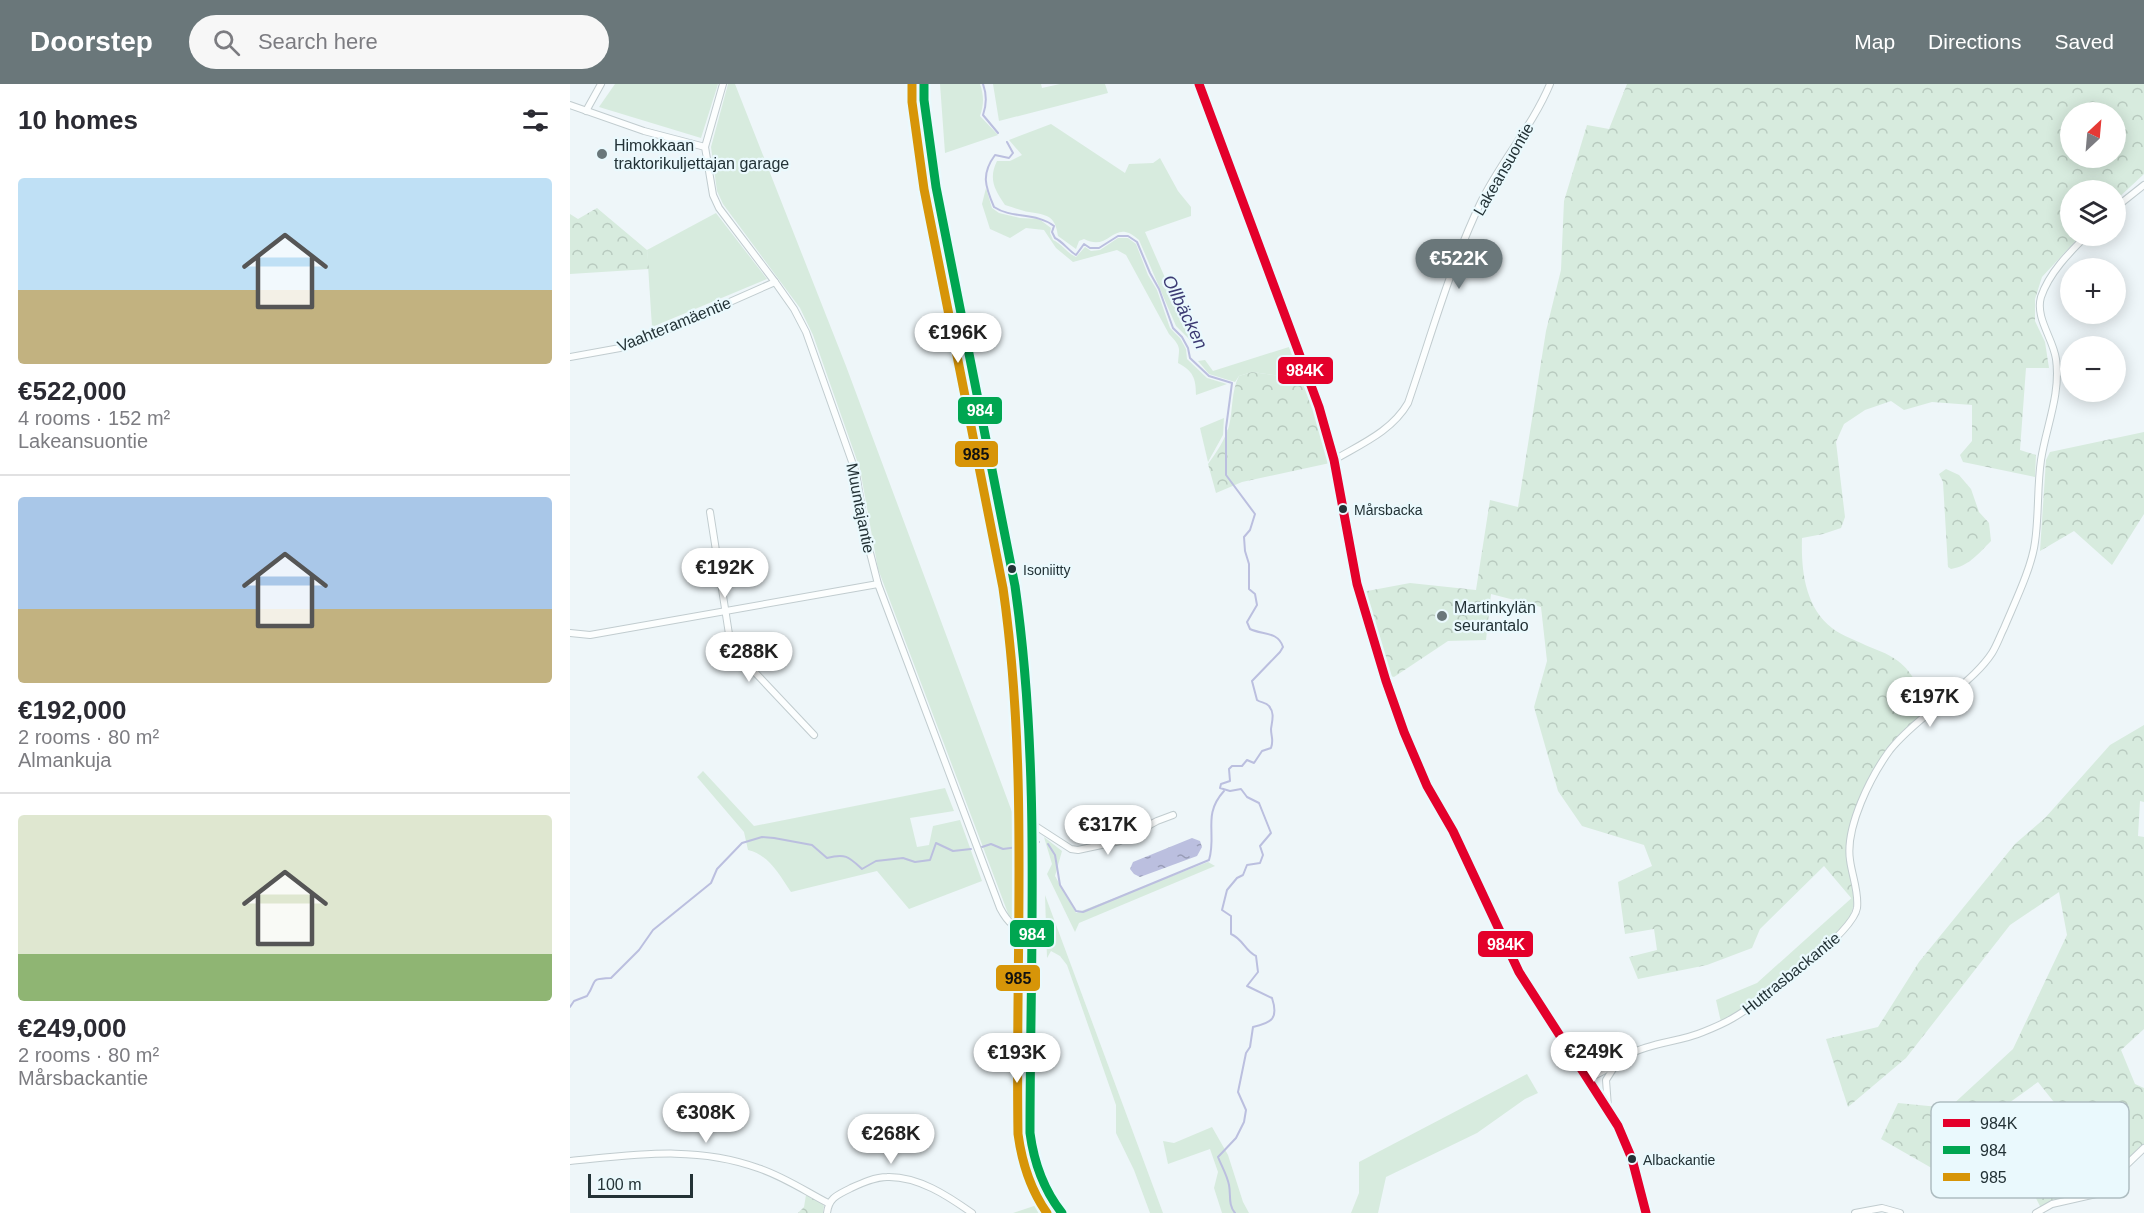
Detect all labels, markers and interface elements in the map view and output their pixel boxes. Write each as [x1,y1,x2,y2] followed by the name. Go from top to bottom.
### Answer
[189,15,609,69] search box
[30,26,153,57] text: Doorstep
[210,26,243,59] icon: search
[258,29,378,54] text: Search here
[1854,30,1895,53] text: Map
[1928,30,2021,53] text: Directions
[2054,30,2114,53] text: Saved
[2060,102,2126,168] north arrow
[2060,102,2126,402] map controls
[519,104,552,137] icon: filters
[18,105,138,135] text: 10 homes
[1470,120,1537,219] street label: Lakeansuontie
[614,137,789,172] place label: Himokkaan traktorikuljettajan garage
[595,147,609,161] marker: Himokkaan traktorikuljettajan garage
[2060,180,2126,246] button: layers
[231,217,339,325] icon: home
[1417,239,1501,290] pin: €522K
[1430,247,1488,269] text: €522K
[2060,258,2126,324] button: +
[1158,272,1212,352] water label: Ollbäcken
[615,294,733,355] street label: Vaahteramäentie
[916,313,1000,364] pin: €196K
[929,321,987,343] text: €196K
[2060,336,2126,402] button: −
[1277,356,1334,385] line badge: 984K
[1286,362,1325,379] text: 984K
[18,376,126,406] text: €522,000
[957,396,1003,425] line badge: 984
[967,402,993,419] text: 984
[18,407,170,429] text: 4 rooms · 152 m²
[18,430,148,452] text: Lakeansuontie
[954,440,999,468] line badge: 985
[963,446,989,463] text: 985
[843,462,878,555] street label: Muuntajantie
[1354,502,1423,518] place label: Mårsbacka
[1337,503,1349,515] marker: Mårsbacka
[231,536,339,644] icon: home
[683,548,767,599] pin: €192K
[696,556,754,578] text: €192K
[1023,562,1070,578] place label: Isoniitty
[1006,563,1018,575] marker: Isoniitty
[1454,599,1536,634] place label: Martinkylän seurantalo
[1435,609,1449,623] marker: Martinkylän seurantalo
[707,632,791,683] pin: €288K
[720,640,778,662] text: €288K
[1888,677,1972,728] pin: €197K
[1901,685,1959,707] text: €197K
[18,695,126,725] text: €192,000
[18,726,159,748] text: 2 rooms · 80 m²
[18,749,111,771] text: Almankuja
[1066,805,1150,856] pin: €317K
[1079,813,1137,835] text: €317K
[231,854,339,962] icon: home
[1009,919,1055,948] line badge: 984
[1019,926,1045,943] text: 984
[1739,929,1843,1018] street label: Huttrasbackantie
[1477,930,1534,958] line badge: 984K
[1487,936,1526,953] text: 984K
[995,964,1041,992] line badge: 985
[1005,970,1031,987] text: 985
[18,1013,126,1043] text: €249,000
[1552,1032,1636,1083] pin: €249K
[975,1033,1059,1084] pin: €193K
[1565,1040,1623,1062] text: €249K
[988,1041,1046,1063] text: €193K
[18,1044,159,1066] text: 2 rooms · 80 m²
[18,1067,148,1089] text: Mårsbackantie
[664,1093,748,1144] pin: €308K
[677,1101,735,1123] text: €308K
[1931,1102,2129,1198] legend
[849,1114,933,1165] pin: €268K
[1980,1115,2018,1132] text: 984K
[862,1122,920,1144] text: €268K
[1980,1142,2007,1159] text: 984
[1643,1152,1716,1168] place label: Albackantie
[1626,1153,1638,1165] marker: Albackantie
[1980,1169,2007,1186] text: 985
[588,1171,693,1198] scale bar
[597,1176,641,1193] text: 100 m

